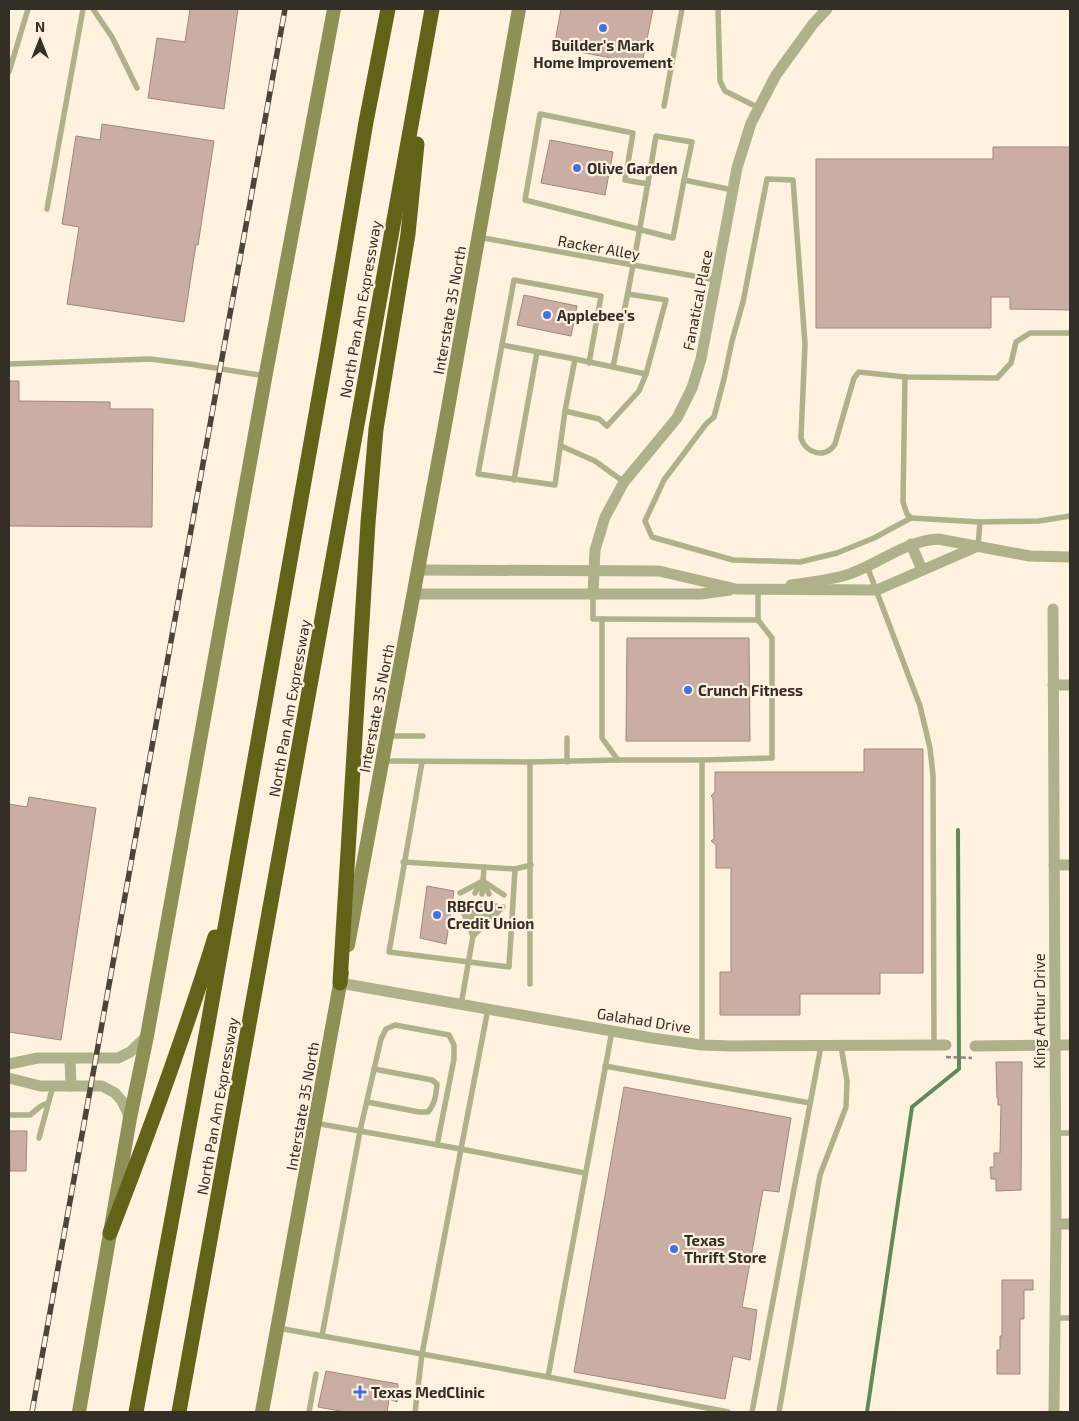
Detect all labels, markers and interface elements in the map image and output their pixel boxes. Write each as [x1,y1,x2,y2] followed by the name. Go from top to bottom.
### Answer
[15,15,65,65] north arrow
[35,18,45,35] text: N
[597,22,609,34] marker: Builder's Mark Home Improvement
[533,36,673,71] place label: Builder's Mark Home Improvement
[587,159,677,177] place label: Olive Garden
[571,162,583,174] marker: Olive Garden
[336,219,385,399] street label: North Pan Am Expressway
[556,231,642,263] street label: Racker Alley
[429,244,469,376] street label: Interstate 35 North
[678,248,716,352] street label: Fanatical Place
[557,306,635,324] place label: Applebee's
[541,309,553,321] marker: Applebee's
[265,618,314,798] street label: North Pan Am Expressway
[355,642,397,774] street label: Interstate 35 North
[698,681,803,699] place label: Crunch Fitness
[682,684,694,696] marker: Crunch Fitness
[447,897,534,932] place label: RBFCU - Credit Union
[431,909,443,921] marker: RBFCU - Credit Union
[1030,953,1048,1069] street label: King Arthur Drive
[596,1004,692,1036] street label: Galahad Drive
[193,1016,242,1196] street label: North Pan Am Expressway
[282,1040,322,1172] street label: Interstate 35 North
[684,1231,767,1266] place label: Texas Thrift Store
[668,1243,680,1255] marker: Texas Thrift Store
[371,1383,485,1401] place label: Texas MedClinic
[353,1385,367,1399] marker: Texas MedClinic

